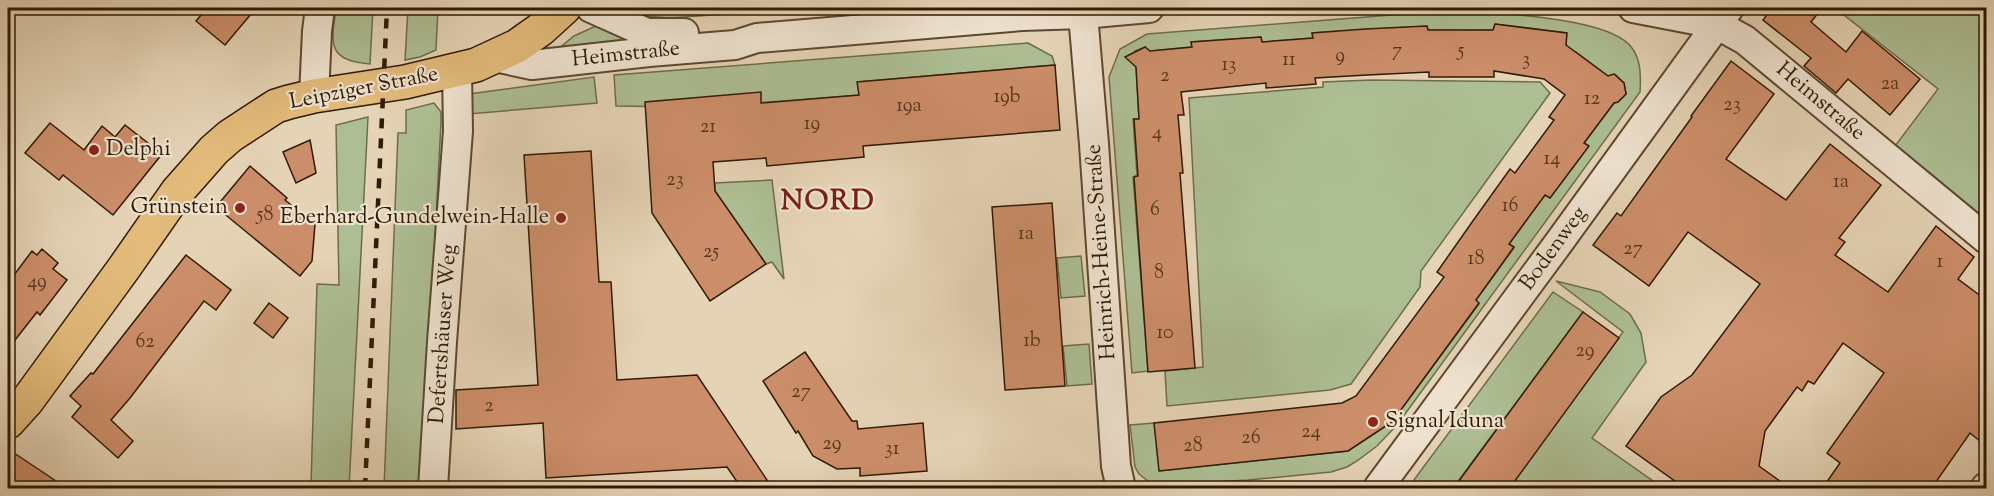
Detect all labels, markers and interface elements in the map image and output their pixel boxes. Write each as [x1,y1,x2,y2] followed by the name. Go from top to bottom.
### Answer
[570,33,682,77] street label: Heimstraße
[1392,37,1402,66] house number: 7
[1457,37,1465,66] house number: 5
[1335,42,1345,71] house number: 9
[1282,46,1296,75] house number: 11
[1522,46,1530,75] house number: 3
[1222,51,1236,80] house number: 13
[1768,55,1872,149] street label: Heimstraße
[287,59,441,119] street label: Leipziger Straße
[1160,62,1170,91] house number: 2
[1881,70,1899,99] house number: 2a
[993,83,1021,112] house number: 19b
[1584,85,1600,114] house number: 12
[1723,91,1741,120] house number: 23
[896,92,922,121] house number: 19a
[804,110,820,139] house number: 19
[700,113,716,142] house number: 21
[1152,119,1162,148] house number: 4
[106,134,171,166] place label: Delphi
[87,143,101,157] marker: Delphi
[1078,143,1126,361] street label: Heinrich-Heine-Straße
[1544,145,1560,174] house number: 14
[666,166,684,195] house number: 23
[1833,168,1849,197] house number: 1a
[781,182,875,222] district label: NORD
[130,192,228,224] place label: Grünstein
[1502,192,1518,221] house number: 16
[1150,196,1160,225] house number: 6
[1512,200,1596,298] street label: Bodenweg
[233,201,247,215] marker: Grünstein
[256,201,273,230] house number: 58
[280,202,549,234] place label: Eberhard-Gundelwein-Halle
[554,211,568,225] marker: Eberhard-Gundelwein-Halle
[1018,220,1034,249] house number: 1a
[1623,235,1643,264] house number: 27
[703,238,719,267] house number: 25
[422,243,466,425] street label: Defertshäuser Weg
[1468,245,1484,274] house number: 18
[1937,248,1944,277] house number: 1
[1154,259,1164,288] house number: 8
[27,268,47,297] house number: 49
[1156,319,1174,348] house number: 10
[1023,327,1041,356] house number: 1b
[135,328,155,357] house number: 62
[1575,337,1595,366] house number: 29
[791,378,811,407] house number: 27
[484,392,494,421] house number: 2
[1385,406,1504,438] place label: Signal Iduna
[1366,415,1380,429] marker: Signal Iduna
[1301,418,1321,447] house number: 24
[1241,424,1261,453] house number: 26
[822,430,842,459] house number: 29
[1183,432,1203,461] house number: 28
[885,435,900,464] house number: 31

